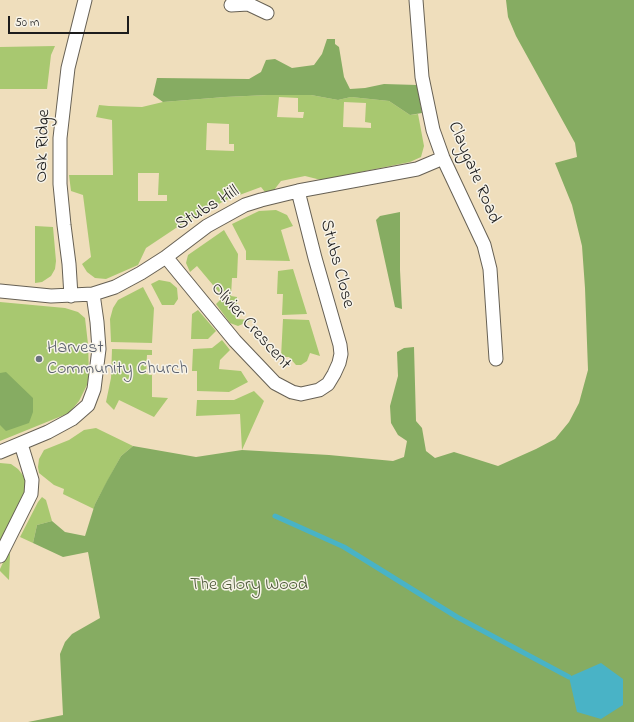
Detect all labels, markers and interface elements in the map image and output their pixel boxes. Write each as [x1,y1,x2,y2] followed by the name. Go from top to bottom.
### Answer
[10,8,131,34] scale bar
[15,14,39,32] text: 50 m
[32,109,56,183] street label: Oak Ridge
[442,119,504,227] street label: Claygate Road
[172,182,244,236] street label: Stubs Hill
[314,217,358,311] street label: Stubs Close
[205,279,295,375] street label: Olivier Crescent
[47,338,188,380] place label: Harvest Community Church
[34,354,44,364] marker: Harvest Community Church
[190,575,308,597] park label: The Glory Wood

